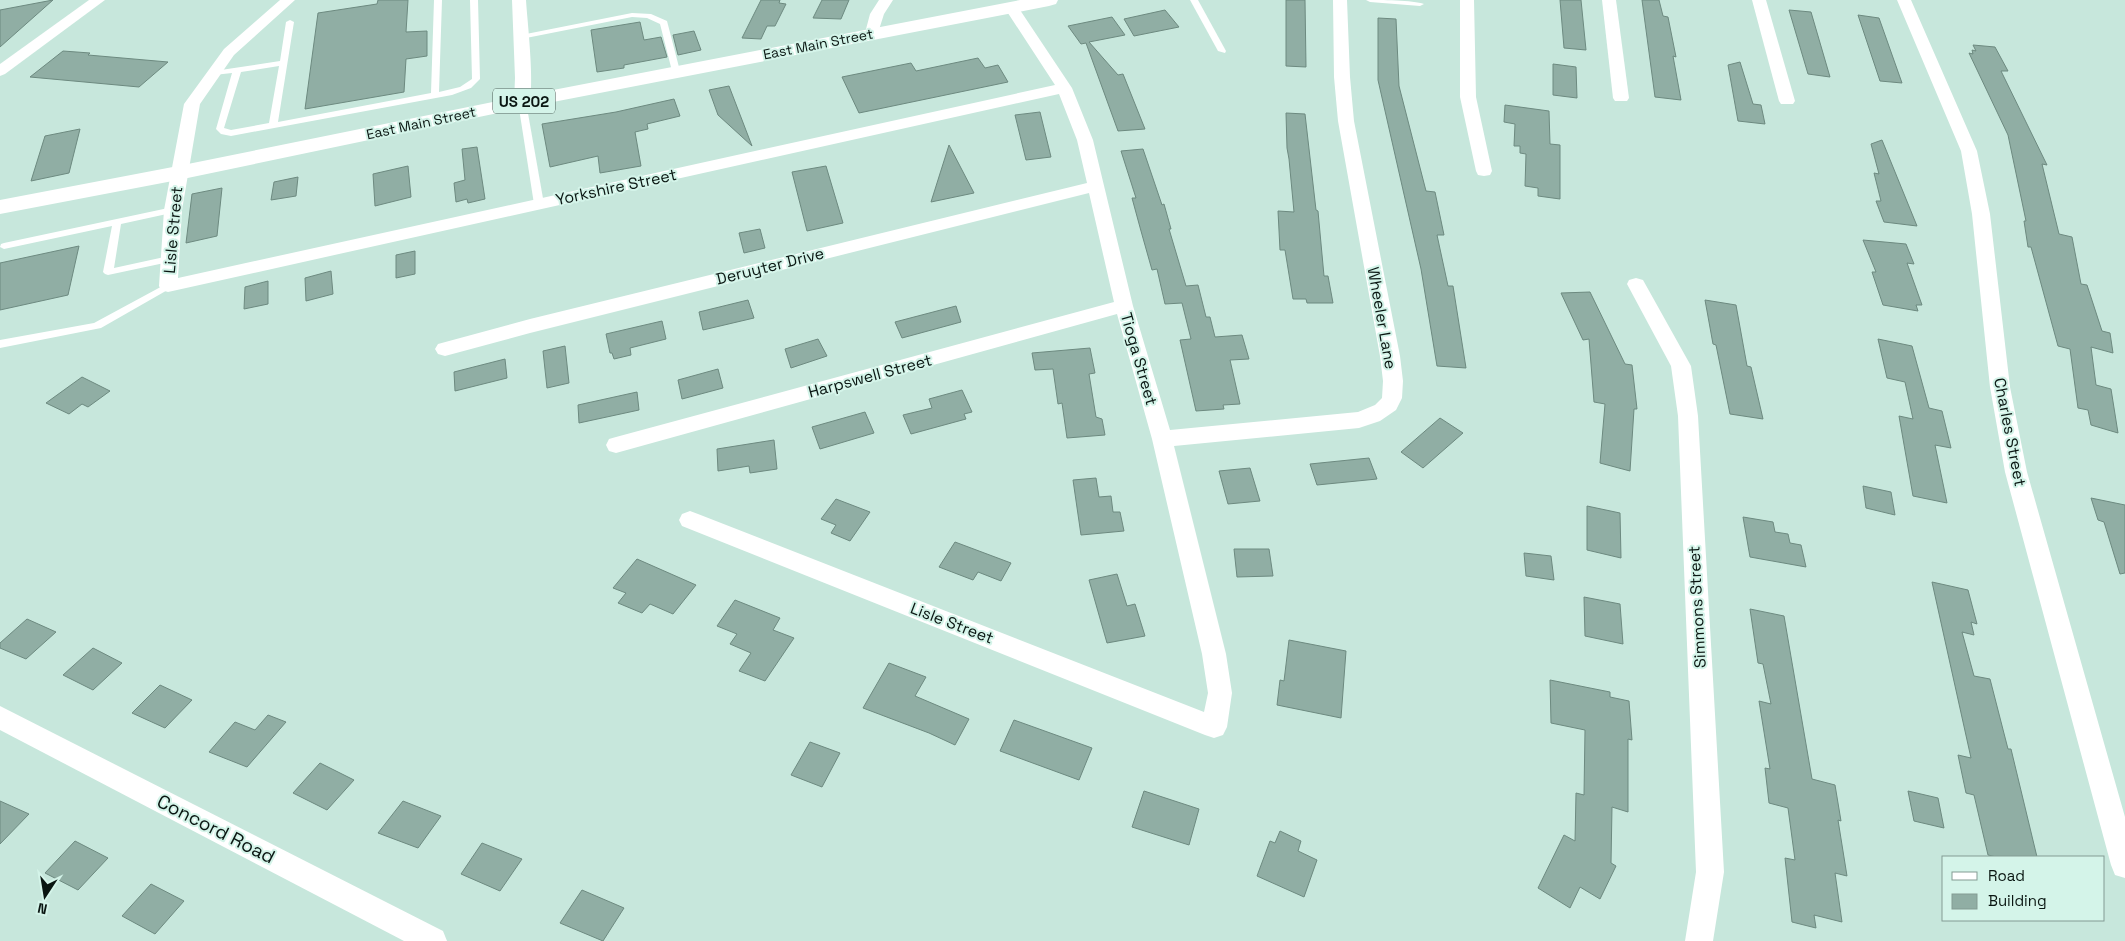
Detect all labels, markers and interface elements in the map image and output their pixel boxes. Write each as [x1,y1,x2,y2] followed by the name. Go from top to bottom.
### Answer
[761,25,875,63] street label: East Main Street
[493,88,555,114] road number: US 202
[365,103,477,143] street label: East Main Street
[554,164,678,210] street label: Yorkshire Street
[159,186,187,274] street label: Lisle Street
[714,242,826,290] street label: Deruyter Drive
[1363,265,1401,371] street label: Wheeler Lane
[1116,310,1162,408] street label: Tioga Street
[806,349,934,403] street label: Harpswell Street
[1989,376,2031,488] street label: Charles Street
[1683,545,1711,669] street label: Simmons Street
[907,598,997,648] street label: Lisle Street
[153,789,279,869] street label: Concord Road
[1942,856,2105,921] legend
[1988,866,2025,885] text: Road
[20,871,70,921] north arrow
[1988,891,2047,910] text: Building
[36,899,49,918] text: N

